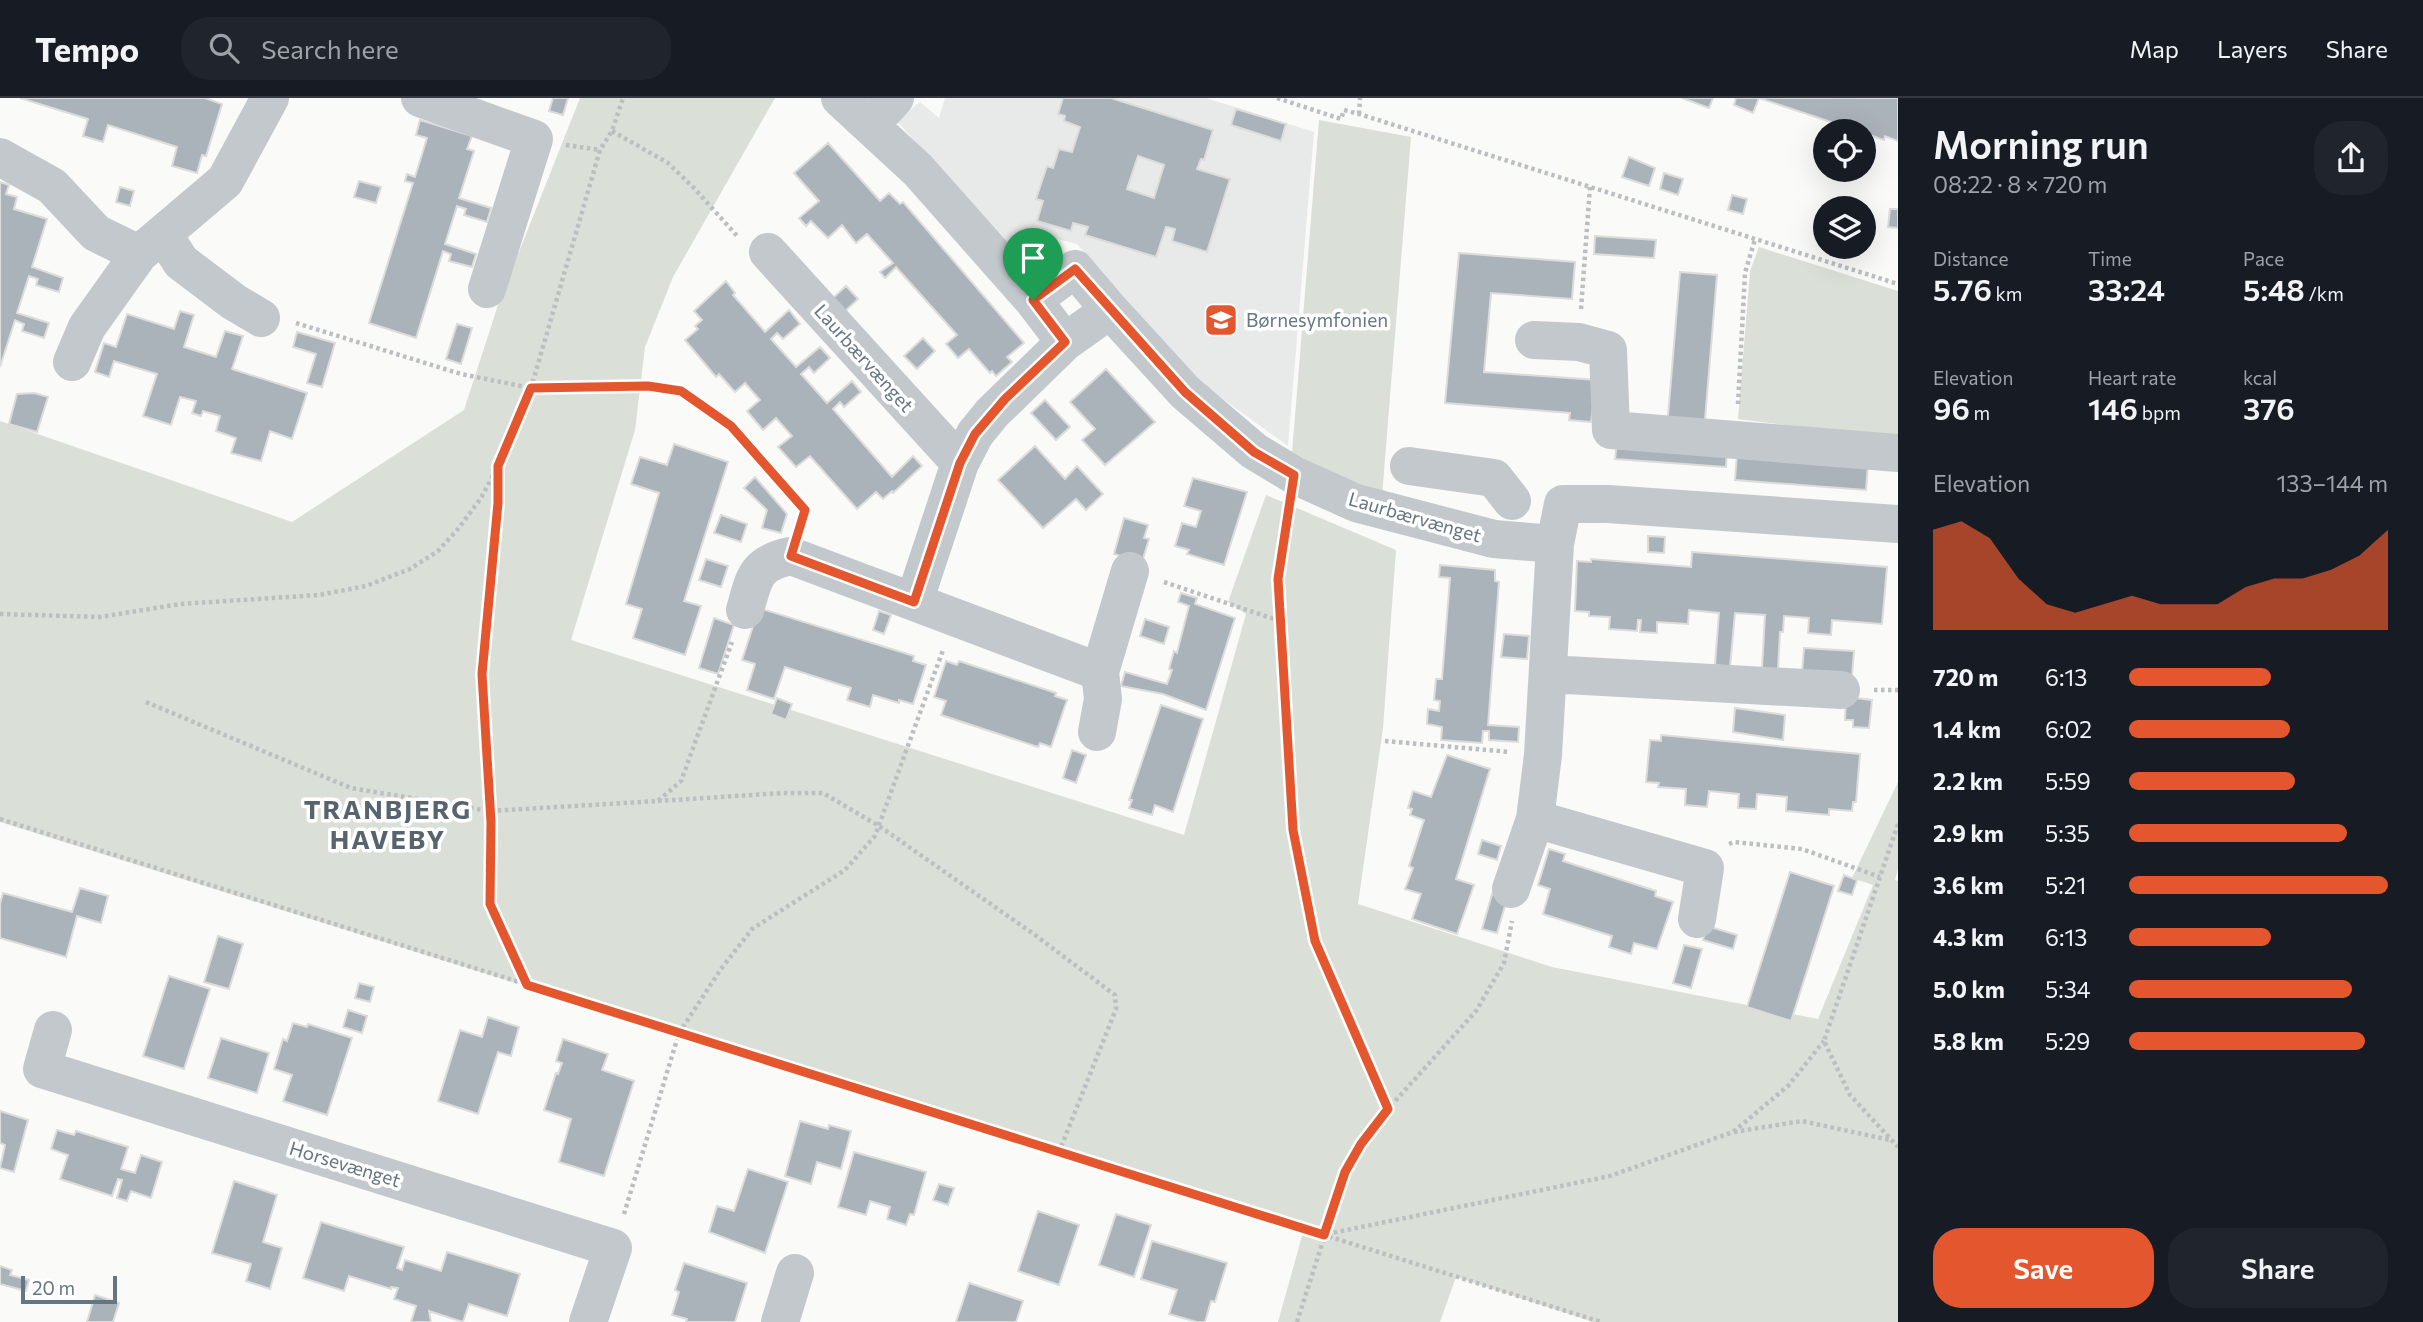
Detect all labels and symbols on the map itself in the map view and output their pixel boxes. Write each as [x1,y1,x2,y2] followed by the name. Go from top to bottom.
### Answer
[1003,228,1063,300] pin
[810,299,919,416] street label: Laurbærvænget
[1202,301,1240,339] school or university icon: Børnesymfonien
[1246,308,1388,331] place label: Børnesymfonien
[1346,487,1484,547] street label: Laurbærvænget
[304,793,472,854] district label: TRANBJERG HAVEBY
[287,1136,404,1191] street label: Horsevænget
[21,1273,117,1305] scale bar

